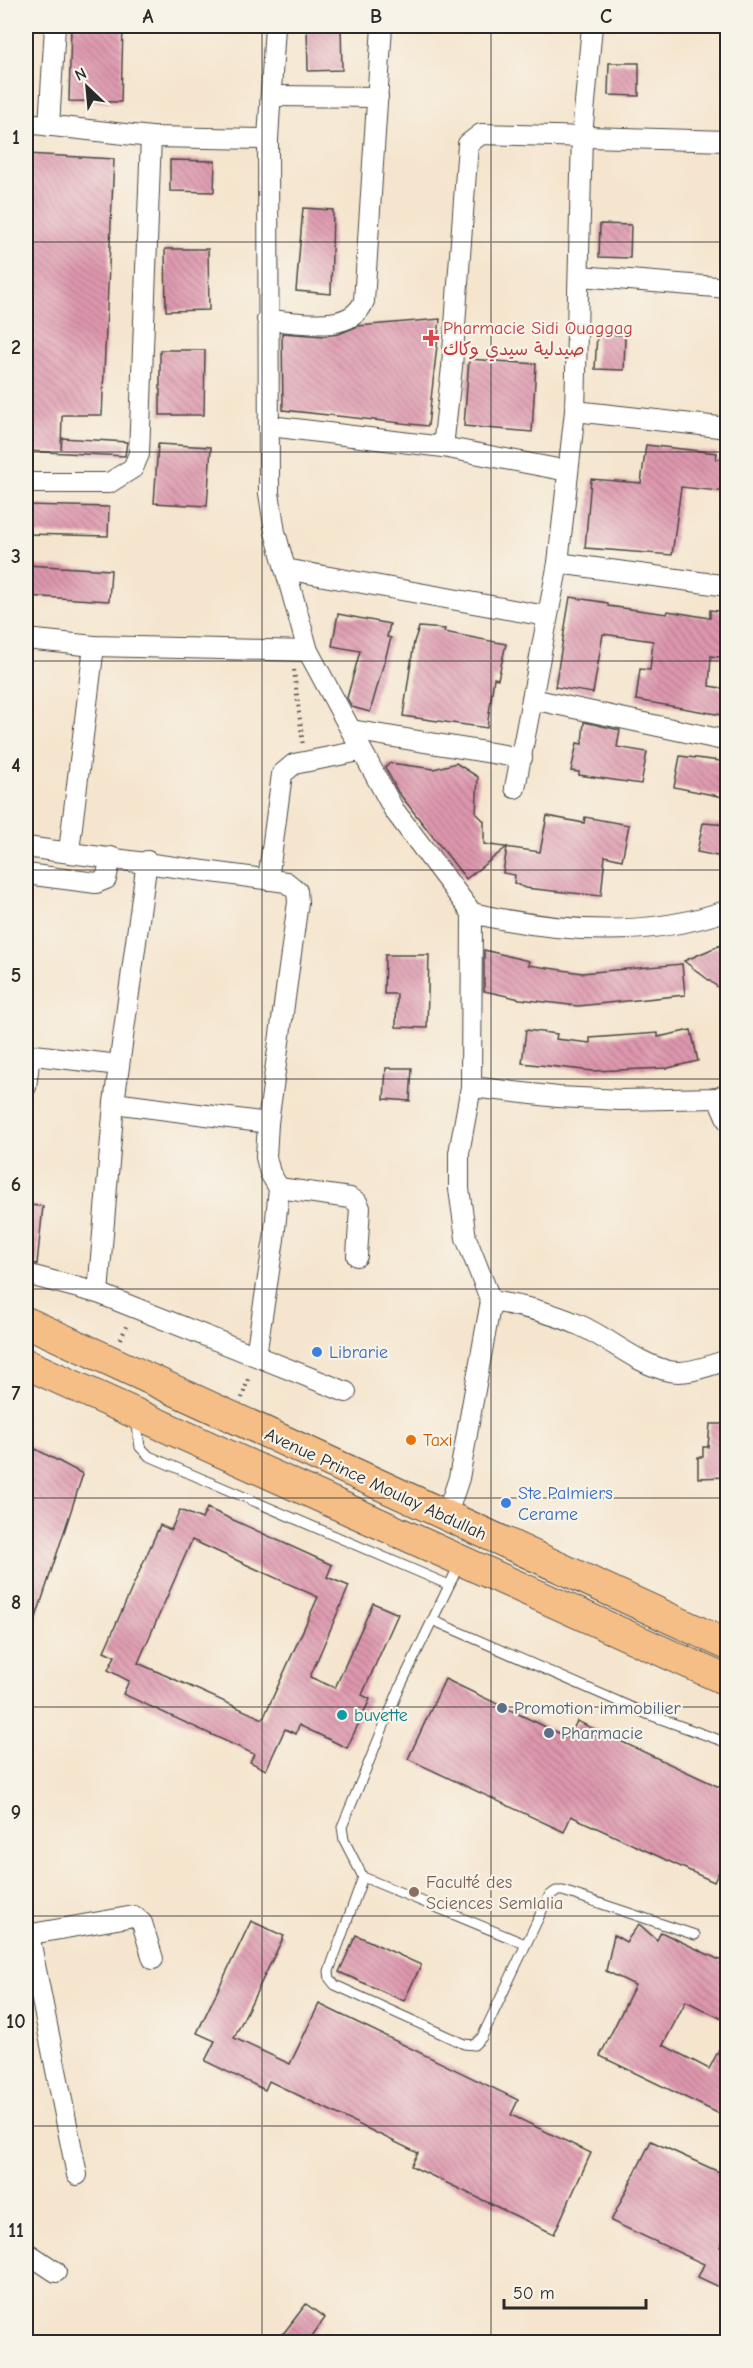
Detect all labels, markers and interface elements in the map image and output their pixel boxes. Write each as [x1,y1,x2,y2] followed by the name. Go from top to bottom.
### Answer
[142,5,154,28] text: A
[370,5,382,28] text: B
[600,5,612,28] text: C
[57,57,117,117] north arrow
[72,64,89,85] text: N
[12,126,20,149] text: 1
[443,318,633,362] place label: Pharmacie Sidi Ouaggag صيدلية سيدي وكاك
[424,331,438,345] marker: Pharmacie Sidi Ouaggag صيدلية سيدي وكاك
[11,336,21,359] text: 2
[11,545,21,568] text: 3
[11,754,21,777] text: 4
[11,964,21,987] text: 5
[11,1173,21,1196] text: 6
[329,1342,388,1363] place label: Librarie
[310,1345,324,1359] marker: Librarie
[12,1382,21,1405] text: 7
[261,1424,490,1545] street label: Avenue Prince Moulay Abdullah
[423,1430,453,1451] place label: Taxi
[404,1433,418,1447] marker: Taxi
[518,1483,613,1525] place label: Ste Palmiers Cerame
[499,1496,513,1510] marker: Ste Palmiers Cerame
[11,1591,21,1614] text: 8
[514,1698,682,1719] place label: Promotion immobilier
[495,1701,509,1715] marker: Promotion immobilier
[354,1705,408,1726] place label: buvette
[335,1708,349,1722] marker: buvette
[561,1723,643,1744] place label: Pharmacie
[542,1726,556,1740] marker: Pharmacie
[11,1801,21,1824] text: 9
[426,1872,563,1914] place label: Faculté des Sciences Semlalia
[407,1885,421,1899] marker: Faculté des Sciences Semlalia
[6,2010,26,2033] text: 10
[8,2219,24,2242] text: 11
[504,2272,646,2310] scale bar
[513,2283,555,2304] text: 50 m

